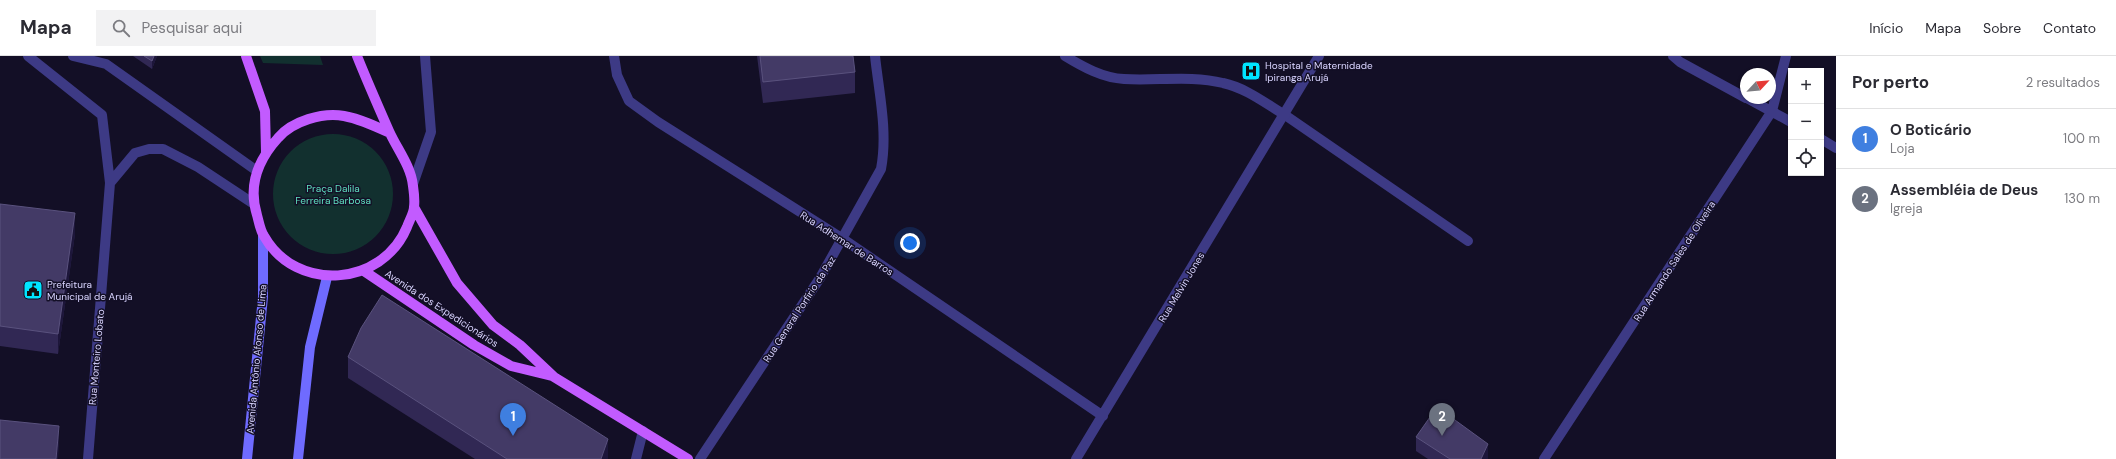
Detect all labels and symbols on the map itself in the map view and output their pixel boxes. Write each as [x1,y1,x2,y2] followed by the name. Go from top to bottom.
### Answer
[1265,59,1373,84] place label: Hospital e Maternidade Ipiranga Arujá
[1240,60,1262,82] hospital icon: Hospital e Maternidade Ipiranga Arujá
[1740,68,1776,104] north arrow
[295,182,371,207] park label: Praça Dalila Ferreira Barbosa
[1631,199,1718,324] street label: Rua Armando Sales de Oliveira
[798,208,896,278] street label: Rua Adhemar de Barros
[900,233,920,253] your location
[1155,250,1207,325] street label: Rua Melvin Jones
[760,253,839,365] street label: Rua General Porfírio da Paz
[383,267,501,350] street label: Avenida dos Expedicionários
[47,278,133,303] place label: Prefeitura Municipal de Arujá
[22,279,44,301] public building icon: Prefeitura Municipal de Arujá
[243,284,269,434] street label: Avenida Antônio Afonso de Lima
[86,309,107,405] street label: Rua Monteiro Lobato
[500,403,526,436] pin: 1
[1429,403,1455,436] pin: 2

